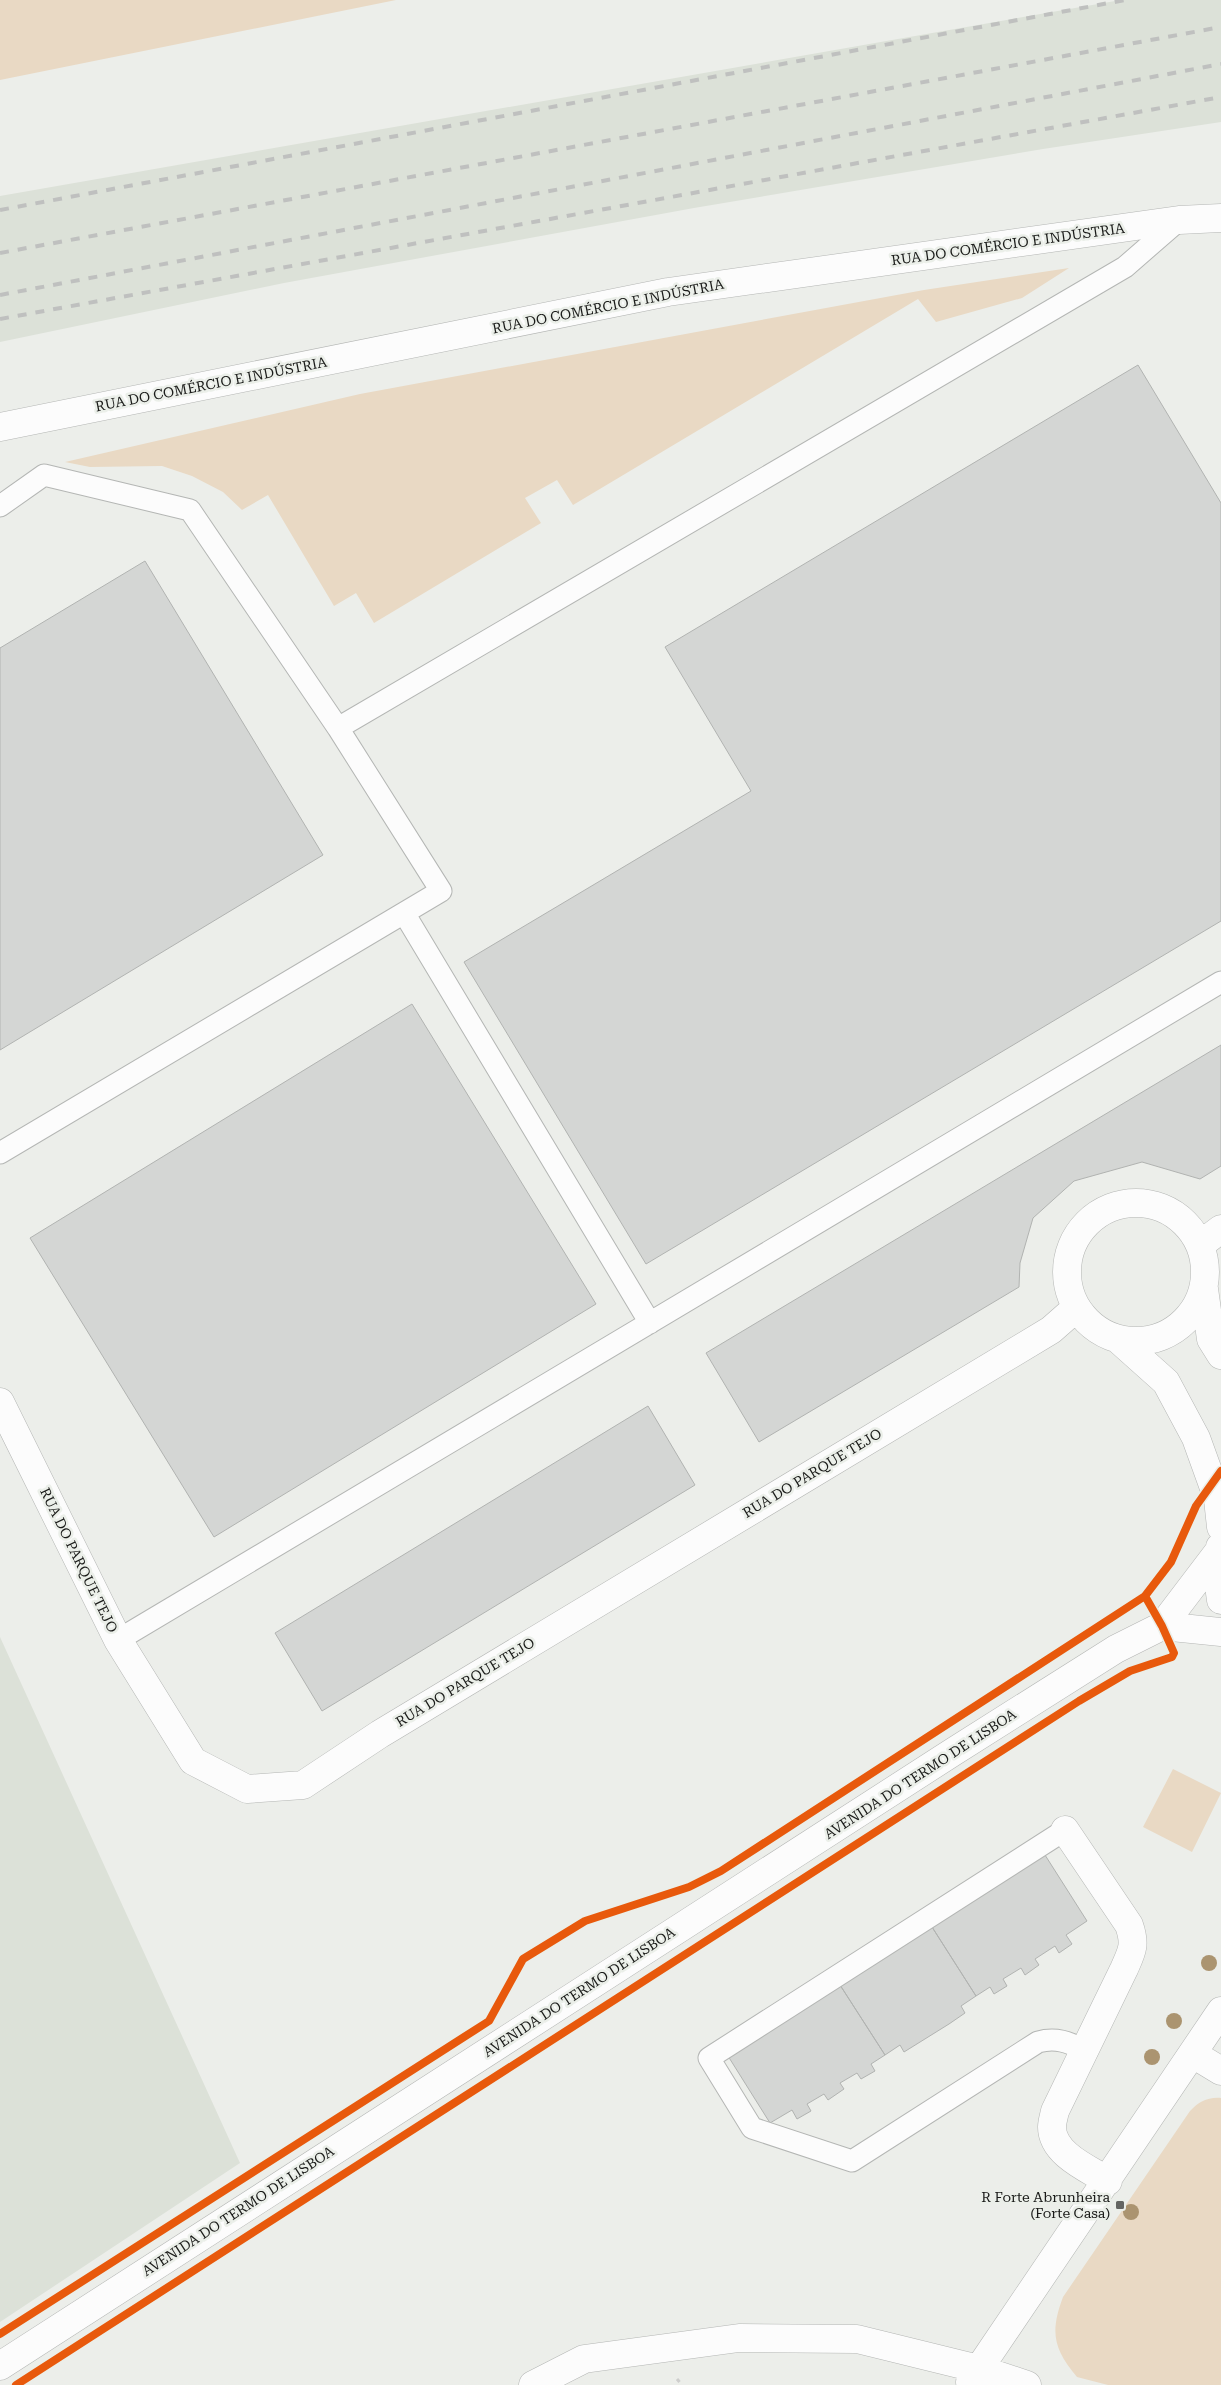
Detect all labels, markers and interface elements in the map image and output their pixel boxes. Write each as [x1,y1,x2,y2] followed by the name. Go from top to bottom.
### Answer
[890,220,1126,268] street label: RUA DO COMÉRCIO E INDÚSTRIA
[491,276,725,336] street label: RUA DO COMÉRCIO E INDÚSTRIA
[94,354,328,414] street label: RUA DO COMÉRCIO E INDÚSTRIA
[740,1425,884,1521] street label: RUA DO PARQUE TEJO
[37,1485,121,1635] street label: RUA DO PARQUE TEJO
[393,1634,537,1730] street label: RUA DO PARQUE TEJO
[821,1706,1019,1842] street label: AVENIDA DO TERMO DE LISBOA
[480,1924,678,2060] street label: AVENIDA DO TERMO DE LISBOA
[139,2143,337,2279] street label: AVENIDA DO TERMO DE LISBOA
[981,2189,1110,2221] place label: R Forte Abrunheira (Forte Casa)
[1114,2199,1126,2211] marker: R Forte Abrunheira (Forte Casa)

